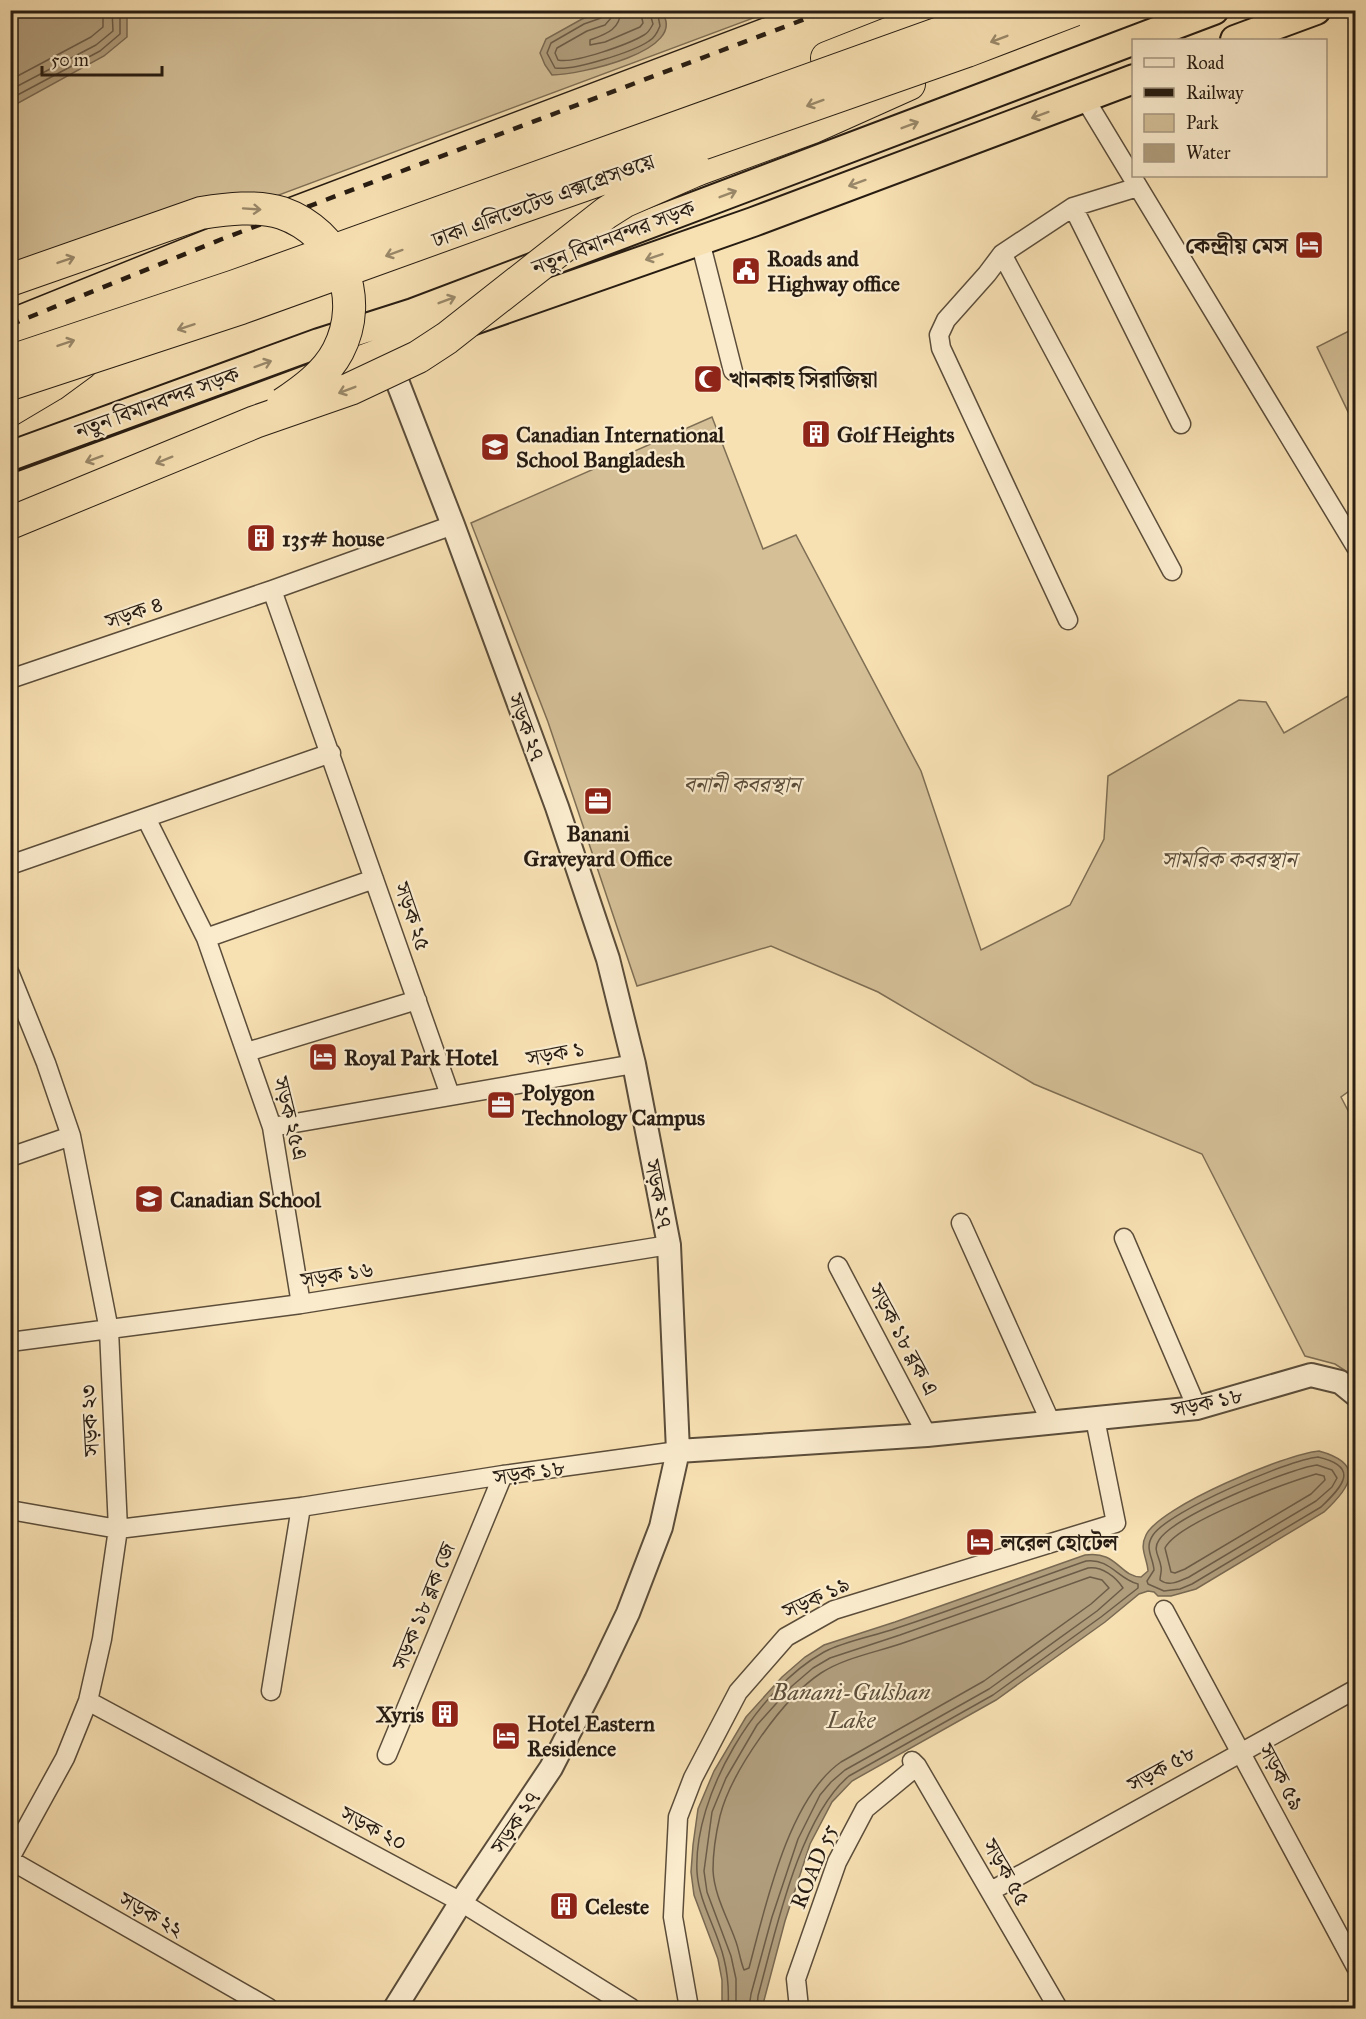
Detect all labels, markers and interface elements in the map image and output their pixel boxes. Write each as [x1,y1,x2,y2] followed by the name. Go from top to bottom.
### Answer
[990,34,1009,45] one-way arrow
[42,39,162,77] scale bar
[1132,39,1327,177] legend
[51,49,89,71] text: 50 m
[1186,52,1224,74] text: Road
[1186,82,1244,104] text: Railway
[806,98,825,109] one-way arrow
[1031,111,1050,122] one-way arrow
[1186,112,1219,134] text: Park
[900,118,919,129] one-way arrow
[1186,142,1231,164] text: Water
[427,147,659,254] street label: ঢাকা এলিভেটেড এক্সপ্রেসওয়ে
[848,179,867,190] one-way arrow
[718,187,736,198] one-way arrow
[527,193,700,281] street label: নতুন বিমানবন্দর সড়ক
[242,204,262,215] one-way arrow
[1293,229,1325,261] hotel icon: কেন্দ্রীয় মেস
[1185,232,1290,259] place label: কেন্দ্রীয় মেস
[767,245,900,297] place label: Roads and Highway office
[385,248,404,259] one-way arrow
[645,253,664,264] one-way arrow
[56,254,75,265] one-way arrow
[730,255,762,287] public building icon: Roads and Highway office
[437,294,456,305] one-way arrow
[177,322,196,333] one-way arrow
[56,336,75,347] one-way arrow
[253,357,272,368] one-way arrow
[71,360,244,445] street label: নতুন বিমানবন্দর সড়ক
[692,363,724,395] mosque icon: খানকাহ সিরাজিয়া
[729,366,878,393] place label: খানকাহ সিরাজিয়া
[338,385,356,396] one-way arrow
[800,418,832,450] building icon: Golf Heights
[516,421,725,473] place label: Canadian International School Bangladesh
[837,421,955,448] place label: Golf Heights
[479,431,511,463] school or university icon: Canadian International School Bangladesh
[85,454,104,465] one-way arrow
[156,455,174,466] one-way arrow
[245,522,277,554] building icon: 135# house
[282,525,385,552] place label: 135# house
[101,590,167,635] street label: সড়ক ৪
[502,689,551,765] street label: সড়ক ২৭
[683,771,805,798] park label: বনানী কবরস্থান
[582,785,614,817] office icon: Banani Graveyard Office
[524,820,672,872] place label: Banani Graveyard Office
[1161,846,1301,873] park label: সামরিক কবরস্থান
[388,877,437,954] street label: সড়ক ২৫
[523,1035,586,1072] street label: সড়ক ১
[307,1041,339,1073] hotel icon: Royal Park Hotel
[344,1044,499,1071] place label: Royal Park Hotel
[267,1073,314,1163] street label: সড়ক ২৫এ
[521,1079,705,1131] place label: Polygon Technology Campus
[485,1089,517,1121] office icon: Polygon Technology Campus
[638,1156,678,1231] street label: সড়ক ২৭
[133,1183,165,1215] school or university icon: Canadian School
[170,1186,322,1213] place label: Canadian School
[298,1255,376,1294] street label: সড়ক ১৬
[862,1278,944,1400] street label: সড়ক ১৮ ব্লক এ
[1168,1382,1245,1423] street label: সড়ক ১৮
[74,1383,105,1458] street label: সড়ক ২৩
[491,1454,567,1491] street label: সড়ক ১৮
[964,1526,996,1558] hotel icon: লরেল হোটেল
[1000,1529,1119,1556] place label: লরেল হোটেল
[385,1537,462,1675] street label: সড়ক ১৮ ব্লক জে
[777,1570,854,1625] street label: সড়ক ১৯
[771,1677,931,1735] water label: Banani-Gulshan Lake
[429,1698,461,1730] building icon: Xyris
[375,1701,424,1728] place label: Xyris
[527,1710,655,1762] place label: Hotel Eastern Residence
[490,1720,522,1752] hotel icon: Hotel Eastern Residence
[1252,1738,1311,1816] street label: সড়ক ৫৯
[1122,1739,1200,1798] street label: সড়ক ৫৮
[484,1786,546,1860] street label: সড়ক ২৭
[335,1799,412,1857] street label: সড়ক ২০
[784,1820,843,1912] street label: ROAD 55
[976,1833,1036,1910] street label: সড়ক ৫৫
[113,1885,188,1944] street label: সড়ক ২২
[548,1890,580,1922] building icon: Celeste
[585,1893,649,1920] place label: Celeste

